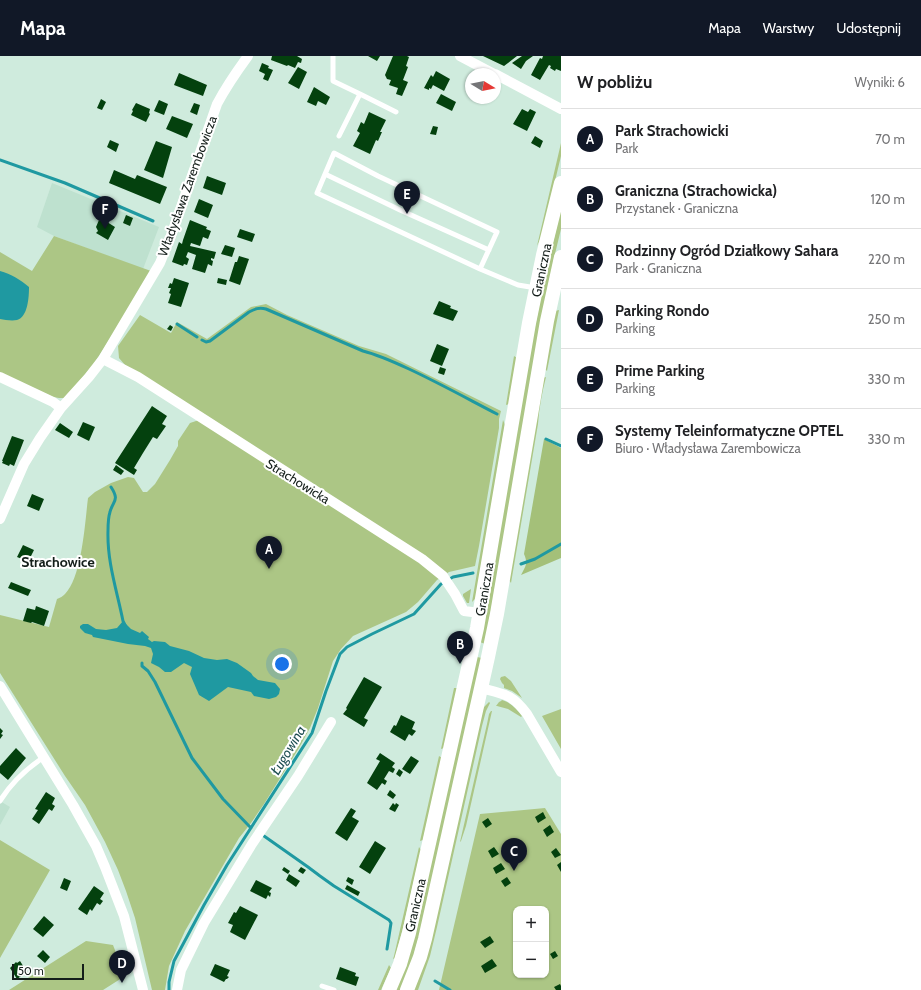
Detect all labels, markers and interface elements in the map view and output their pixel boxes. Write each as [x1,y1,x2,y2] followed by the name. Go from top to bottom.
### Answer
[20,17,66,40] text: Mapa
[708,19,741,37] text: Mapa
[763,19,814,37] text: Warstwy
[836,19,901,37] text: Udostępnij
[465,68,501,104] north arrow
[577,72,652,92] text: W pobliżu
[855,74,905,90] text: Wyniki: 6
[154,113,220,258] street label: Władysława Zarembowicza
[615,122,729,140] text: Park Strachowicki
[586,131,594,147] text: A
[875,131,905,147] text: 70 m
[615,140,638,156] text: Park
[394,181,420,214] pin: E
[615,182,777,200] text: Graniczna (Strachowicka)
[586,191,594,207] text: B
[871,191,905,207] text: 120 m
[92,196,118,229] pin: F
[615,200,738,216] text: Przystanek · Graniczna
[528,241,555,298] street label: Graniczna
[615,242,838,260] text: Rodzinny Ogród Działkowy Sahara
[586,251,594,267] text: C
[868,251,905,267] text: 220 m
[615,260,702,276] text: Park · Graniczna
[615,302,709,320] text: Parking Rondo
[585,311,595,327] text: D
[868,311,905,327] text: 250 m
[615,320,655,336] text: Parking
[615,362,704,380] text: Prime Parking
[586,371,594,387] text: E
[868,371,905,387] text: 330 m
[615,380,655,396] text: Parking
[615,422,843,440] text: Systemy Teleinformatyczne OPTEL
[587,431,593,447] text: F
[868,431,905,447] text: 330 m
[615,440,801,456] text: Biuro · Władysława Zarembowicza
[263,455,333,507] street label: Strachowicka
[256,536,282,569] pin: A
[21,553,95,571] district label: Strachowice
[471,560,497,617] street label: Graniczna
[447,631,473,664] pin: B
[272,654,292,674] your location
[266,722,310,778] water label: Ługowina
[501,838,527,871] pin: C
[401,876,429,933] street label: Graniczna
[513,906,549,978] map controls
[513,906,549,942] button: +
[513,942,549,978] button: −
[109,950,135,983] pin: D
[12,962,84,981] scale bar
[18,964,44,978] text: 50 m

